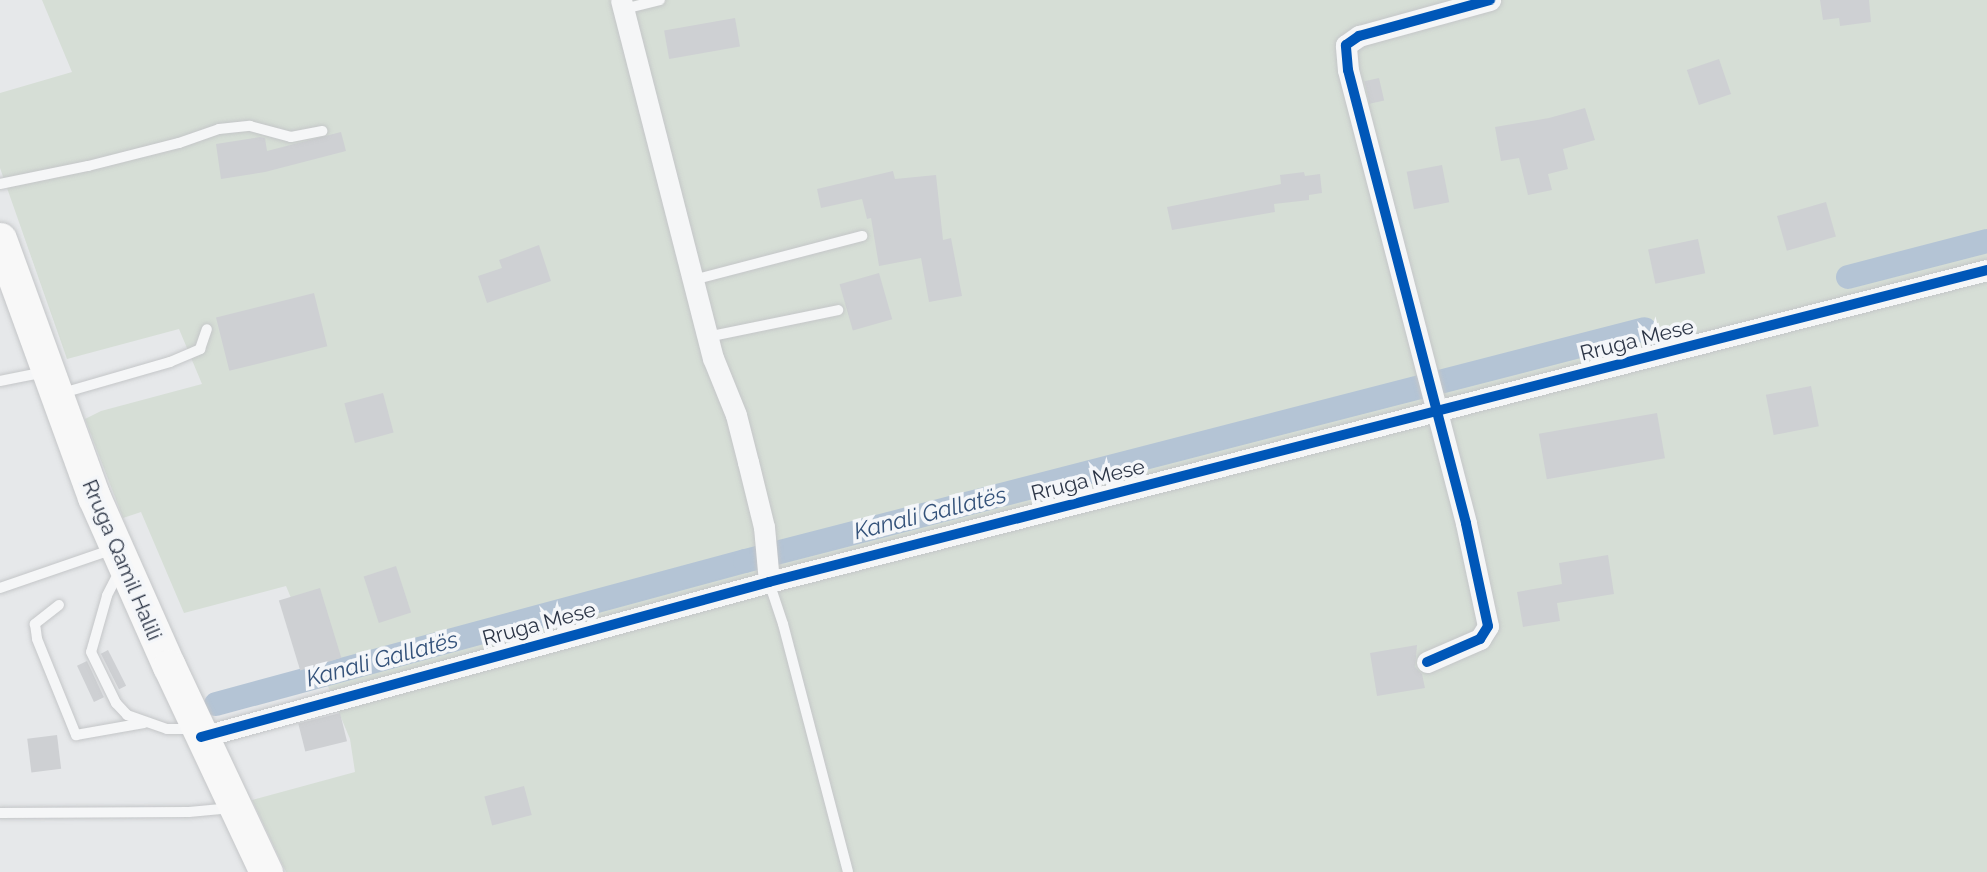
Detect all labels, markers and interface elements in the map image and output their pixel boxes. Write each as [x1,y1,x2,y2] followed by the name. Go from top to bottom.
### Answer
[1578,314,1696,366] street label: Rruga Mese
[1029,454,1147,506] street label: Rruga Mese
[77,476,167,644] street label: Rruga Qamil Halili
[851,481,1009,545] water label: Kanali Gallatës
[480,597,598,651] street label: Rruga Mese
[303,625,461,693] water label: Kanali Gallatës

